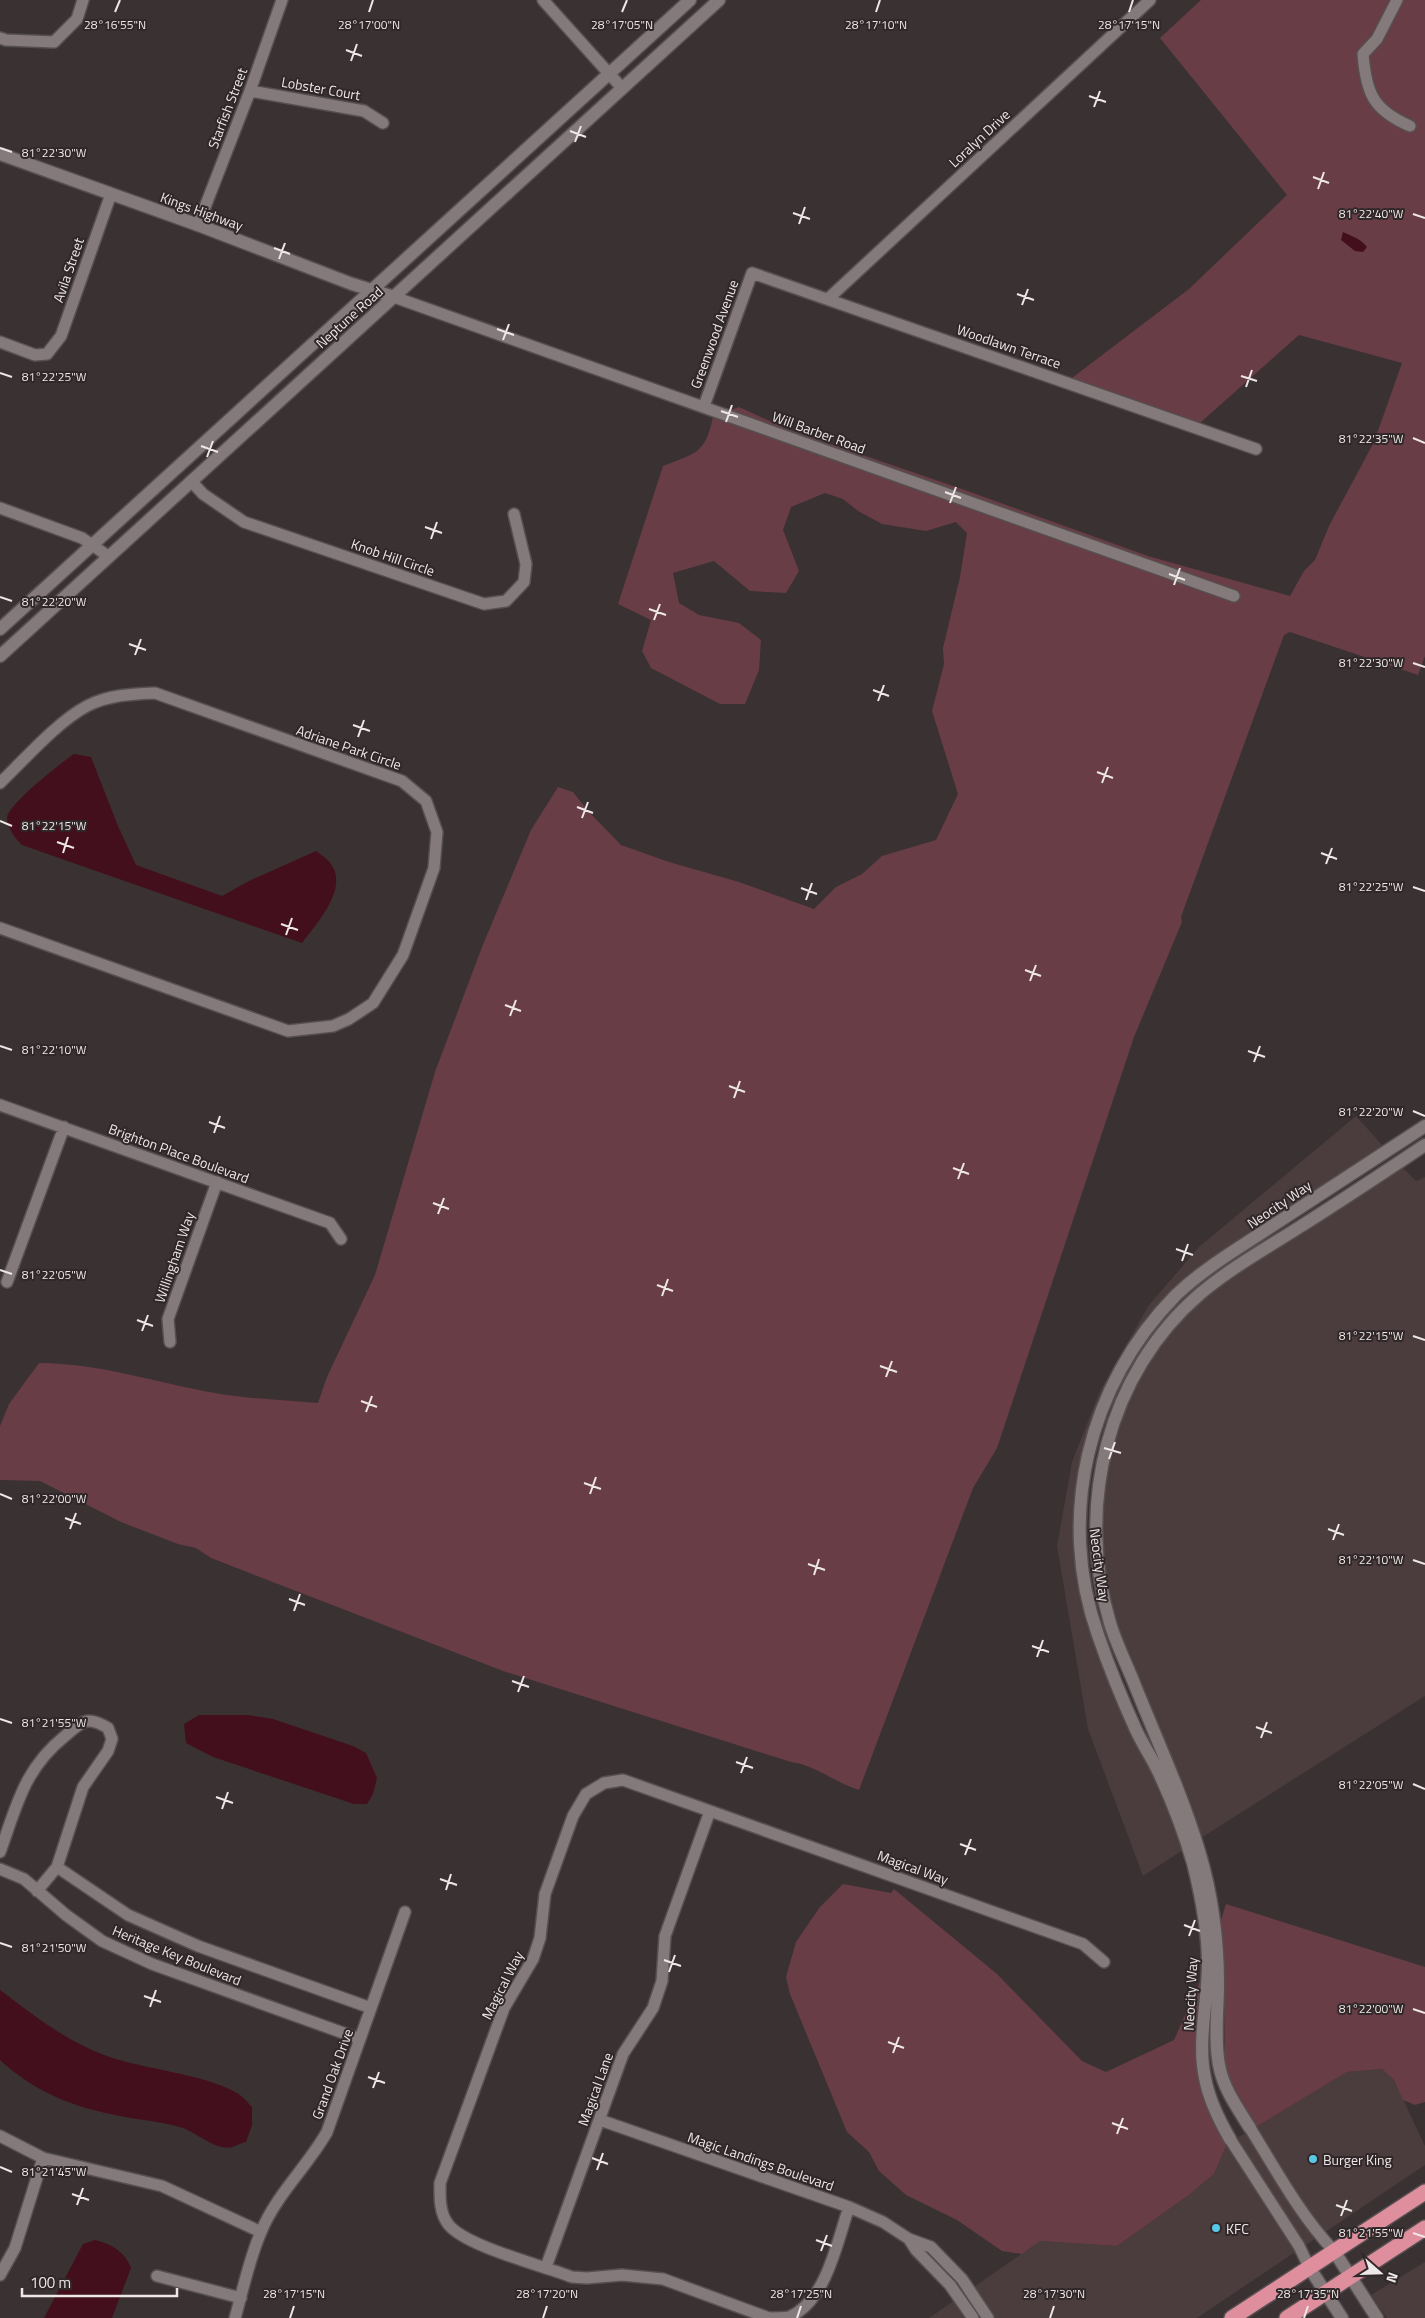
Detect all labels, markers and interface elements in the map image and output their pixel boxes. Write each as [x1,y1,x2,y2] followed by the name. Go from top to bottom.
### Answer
[84,15,146,34] text: 28°16'55"N
[338,15,400,34] text: 28°17'00"N
[591,15,653,34] text: 28°17'05"N
[845,15,907,34] text: 28°17'10"N
[1098,15,1160,34] text: 28°17'15"N
[202,64,252,152] street label: Starfish Street
[280,71,362,105] street label: Lobster Court
[944,104,1014,172] street label: Loralyn Drive
[22,143,87,162] text: 81°22'30"W
[158,186,247,236] street label: Kings Highway
[1339,204,1404,223] text: 81°22'40"W
[47,235,89,305] street label: Avila Street
[685,277,743,391] street label: Greenwood Avenue
[311,281,387,353] street label: Neptune Road
[954,318,1064,374] street label: Woodlawn Terrace
[22,367,87,386] text: 81°22'25"W
[769,405,869,459] street label: Will Barber Road
[1339,429,1404,448] text: 81°22'35"W
[348,533,438,581] street label: Knob Hill Circle
[22,592,87,611] text: 81°22'20"W
[1339,653,1404,672] text: 81°22'30"W
[294,719,404,775] street label: Adriane Park Circle
[22,816,87,835] text: 81°22'15"W
[1339,877,1404,896] text: 81°22'25"W
[22,1040,87,1059] text: 81°22'10"W
[1339,1102,1404,1121] text: 81°22'20"W
[106,1118,252,1188] street label: Brighton Place Boulevard
[1243,1175,1316,1233] street label: Neocity Way
[149,1208,199,1305] street label: Willingham Way
[22,1265,87,1284] text: 81°22'05"W
[1339,1326,1404,1345] text: 81°22'15"W
[22,1489,87,1508] text: 81°22'00"W
[1084,1527,1116,1603] street label: Neocity Way
[1339,1550,1404,1569] text: 81°22'10"W
[22,1713,87,1732] text: 81°21'55"W
[1339,1775,1404,1794] text: 81°22'05"W
[874,1844,952,1890] street label: Magical Way
[109,1920,245,1990] street label: Heritage Key Boulevard
[22,1938,87,1957] text: 81°21'50"W
[476,1947,528,2023] street label: Magical Way
[1178,1956,1202,2031] street label: Neocity Way
[1339,1999,1404,2018] text: 81°22'00"W
[306,2026,358,2122] street label: Grand Oak Drive
[572,2049,618,2129] street label: Magical Lane
[685,2126,837,2196] street label: Magic Landings Boulevard
[1323,2149,1392,2170] place label: Burger King
[1307,2153,1319,2165] marker: Burger King
[22,2162,87,2181] text: 81°21'45"W
[1226,2218,1249,2239] place label: KFC
[1210,2222,1222,2234] marker: KFC
[1339,2223,1404,2242] text: 81°21'55"W
[1355,2248,1405,2298] north arrow
[22,2266,178,2298] scale bar
[1381,2269,1404,2286] text: N
[30,2271,71,2294] text: 100 m
[263,2284,325,2303] text: 28°17'15"N
[516,2284,578,2303] text: 28°17'20"N
[770,2284,832,2303] text: 28°17'25"N
[1023,2284,1085,2303] text: 28°17'30"N
[1277,2284,1339,2303] text: 28°17'35"N

